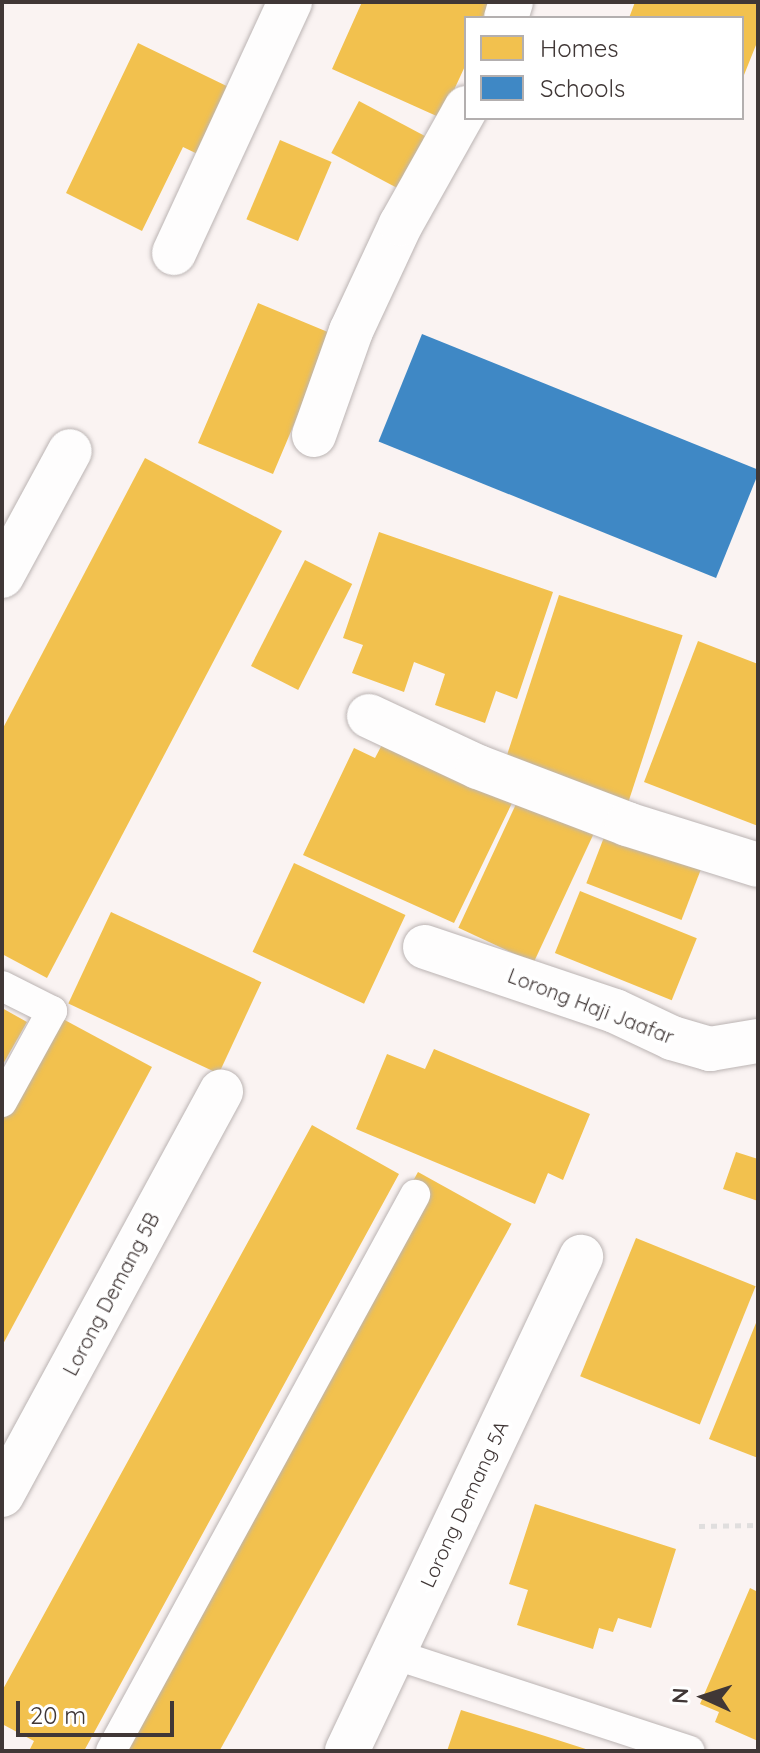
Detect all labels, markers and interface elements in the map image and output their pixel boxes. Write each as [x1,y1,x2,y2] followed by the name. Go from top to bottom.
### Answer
[464,16,744,120] legend
[540,33,618,63] text: Homes
[540,73,625,103] text: Schools
[504,963,678,1049] street label: Lorong Haji Jaafar
[58,1208,164,1380] street label: Lorong Demang 5B
[415,1417,513,1591] street label: Lorong Demang 5A
[664,1657,744,1737] north arrow
[20,1685,178,1735] scale bar
[666,1687,694,1705] text: N
[30,1700,86,1730] text: 20 m

